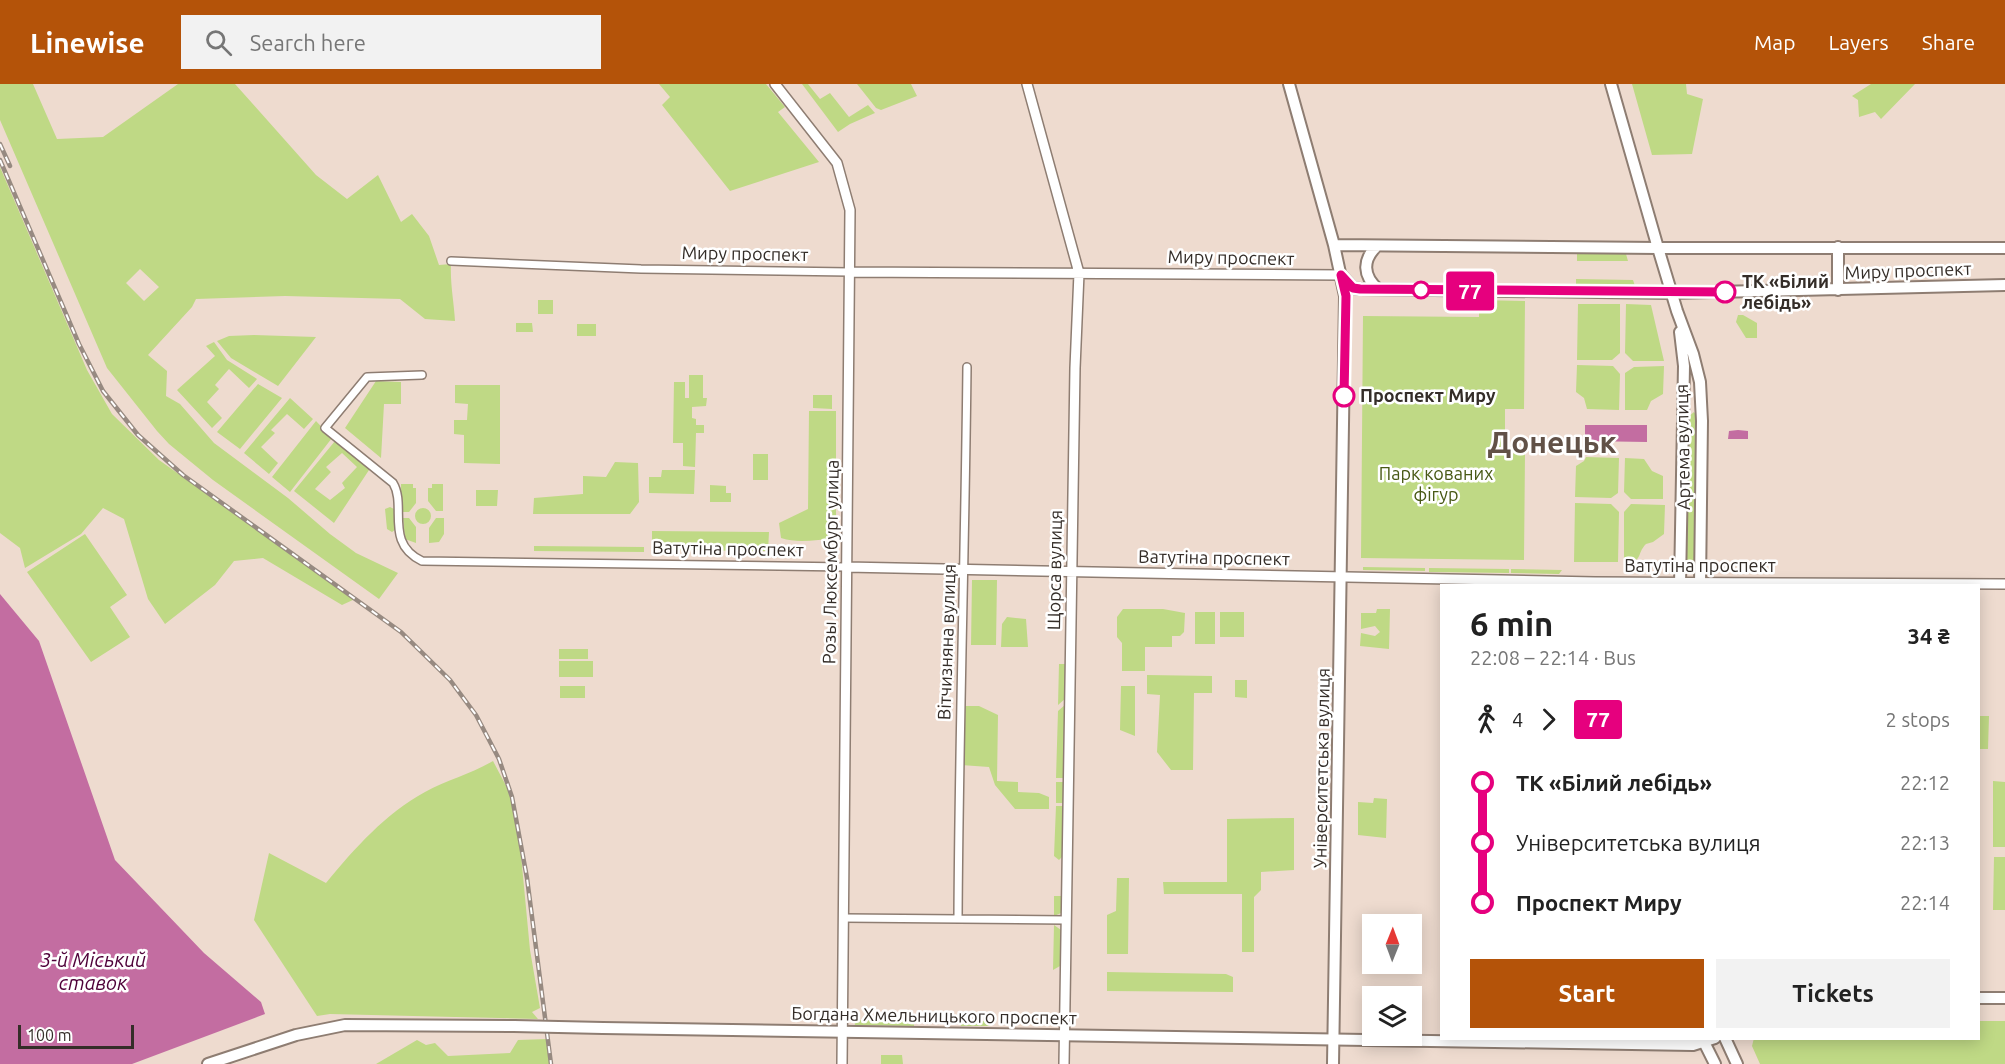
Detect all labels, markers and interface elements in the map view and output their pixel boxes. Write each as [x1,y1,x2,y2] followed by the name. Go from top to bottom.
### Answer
[181,15,601,69] search box
[202,26,235,59] icon: search
[30,27,145,58] text: Linewise
[250,30,366,55] text: Search here
[1754,30,1795,54] text: Map
[1828,30,1889,54] text: Layers
[1922,30,1975,54] text: Share
[681,242,809,264] street label: Миру проспект
[1167,246,1295,268] street label: Миру проспект
[1844,258,1972,282] street label: Миру проспект
[1742,271,1829,312] place label: ТК «Білий лебідь»
[1443,272,1497,310] line badge: 77
[1458,279,1482,303] text: 77
[1412,281,1430,299] unlabelled marker
[1714,281,1736,303] marker: ТК «Білий лебідь»
[1671,384,1693,510] street label: Артема вулиця
[1333,385,1355,407] marker: Проспект Миру
[1360,385,1496,405] place label: Проспект Миру
[1488,425,1617,459] district label: Донецьк
[818,460,842,664] street label: Розы Люксембург улица
[1379,463,1493,504] park label: Парк кованих фігур
[1043,510,1065,630] street label: Щорса вулиця
[652,537,804,559] street label: Ватутіна проспект
[1138,546,1290,568] street label: Ватутіна проспект
[1624,555,1776,575] street label: Ватутіна проспект
[933,564,959,720] street label: Вітчизняна вулиця
[1470,605,1553,642] text: 6 min
[1908,623,1950,648] text: 34 ₴
[1470,646,1636,669] text: 22:08 – 22:14 · Bus
[1309,668,1333,868] street label: Університетська вулиця
[1470,703,1503,736] icon: walk
[1532,703,1565,736] icon: forward
[1586,707,1610,731] text: 77
[1512,708,1523,731] text: 4
[1886,708,1950,731] text: 2 stops
[1516,770,1712,795] text: ТК «Білий лебідь»
[1900,771,1950,794] text: 22:12
[1516,830,1761,855] text: Університетська вулиця
[1900,831,1950,854] text: 22:13
[1516,890,1682,915] text: Проспект Миру
[1900,891,1950,914] text: 22:14
[1362,914,1422,974] north arrow
[1362,914,1422,1046] map controls
[40,948,146,994] water label: 3-й Міський ставок
[1470,959,1704,1028] button: Start
[1716,959,1950,1028] button: Tickets
[1362,986,1422,1046] button: layers
[791,1003,1077,1027] street label: Богдана Хмельницького проспект
[18,1022,134,1050] scale bar
[27,1026,72,1044] text: 100 m

